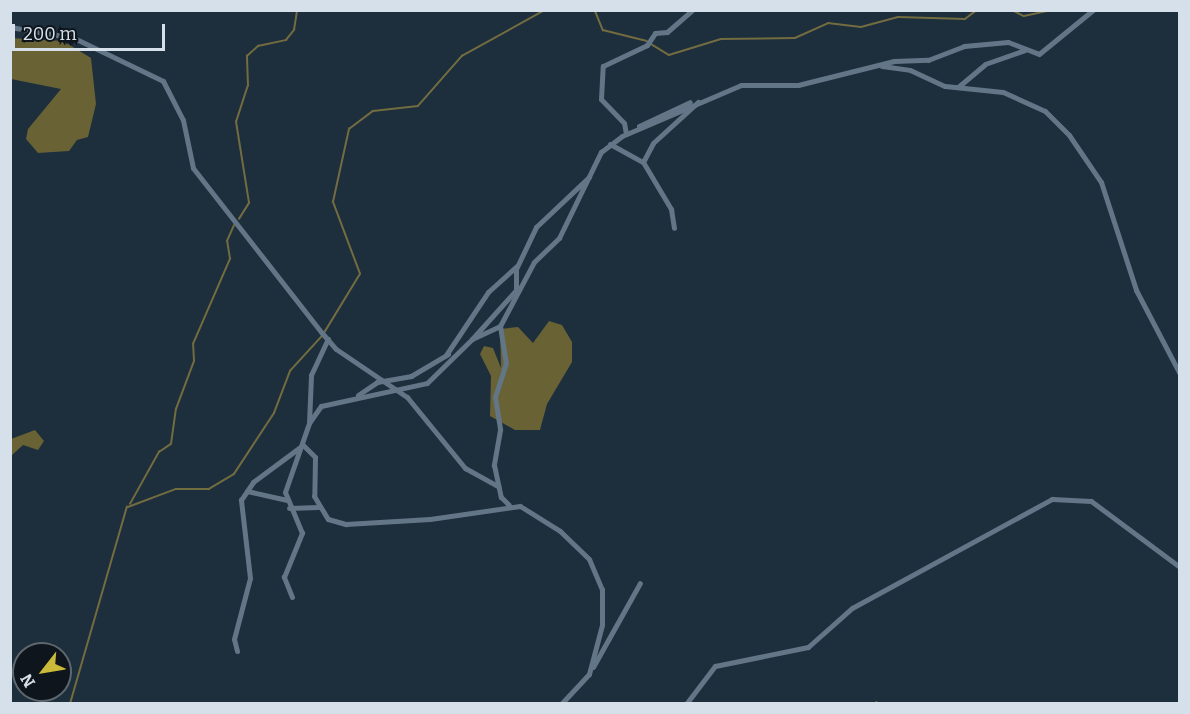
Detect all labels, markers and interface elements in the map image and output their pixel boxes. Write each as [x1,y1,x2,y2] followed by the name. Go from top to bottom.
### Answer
[15,12,168,50] scale bar
[23,23,77,45] text: 200 m
[12,642,72,702] north arrow
[17,670,39,691] text: N

